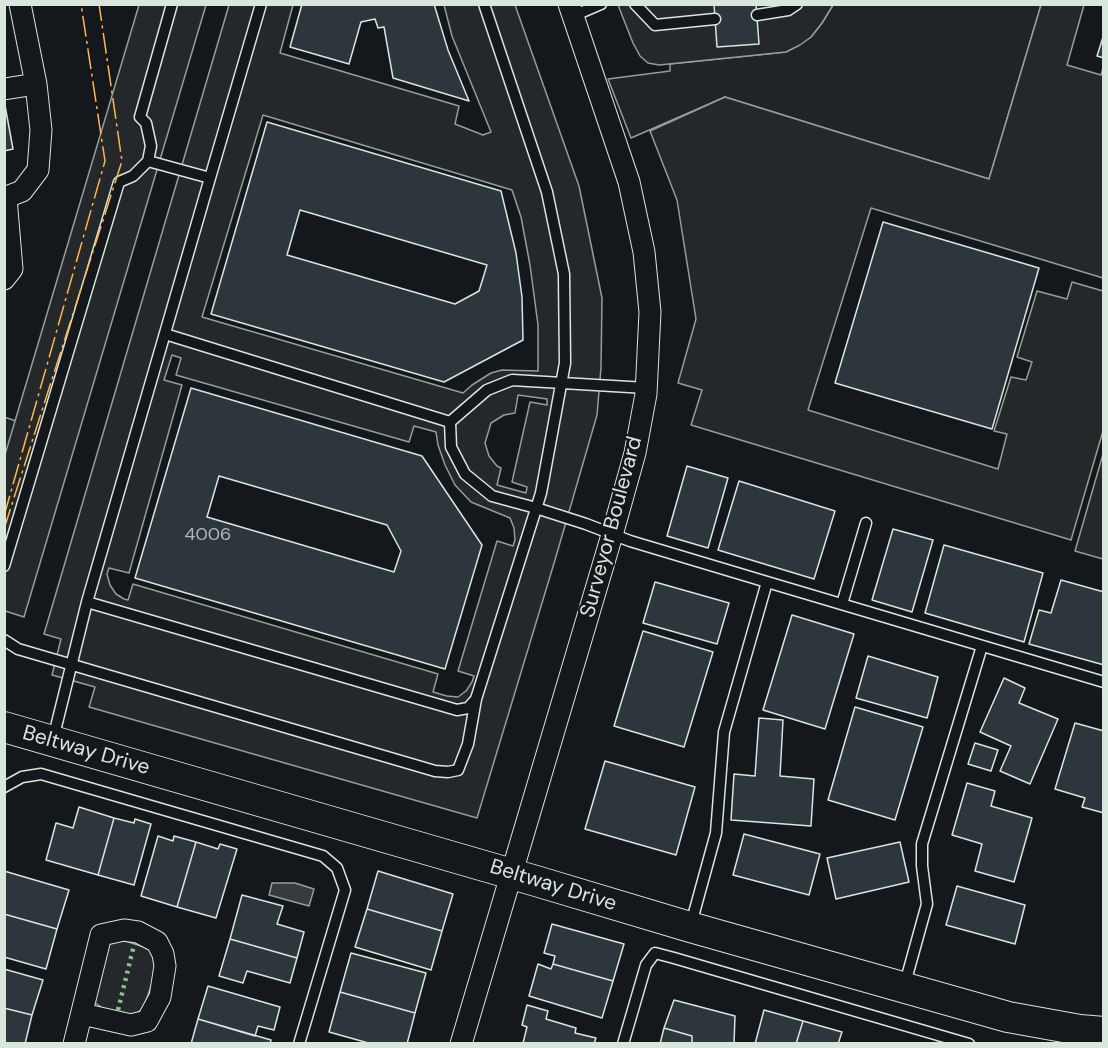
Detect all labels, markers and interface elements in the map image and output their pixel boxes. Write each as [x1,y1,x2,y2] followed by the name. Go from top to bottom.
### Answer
[576,434,648,620] street label: Surveyor Boulevard
[185,524,231,546] house number: 4006
[19,721,153,781] street label: Beltway Drive
[487,855,619,917] street label: Beltway Drive

